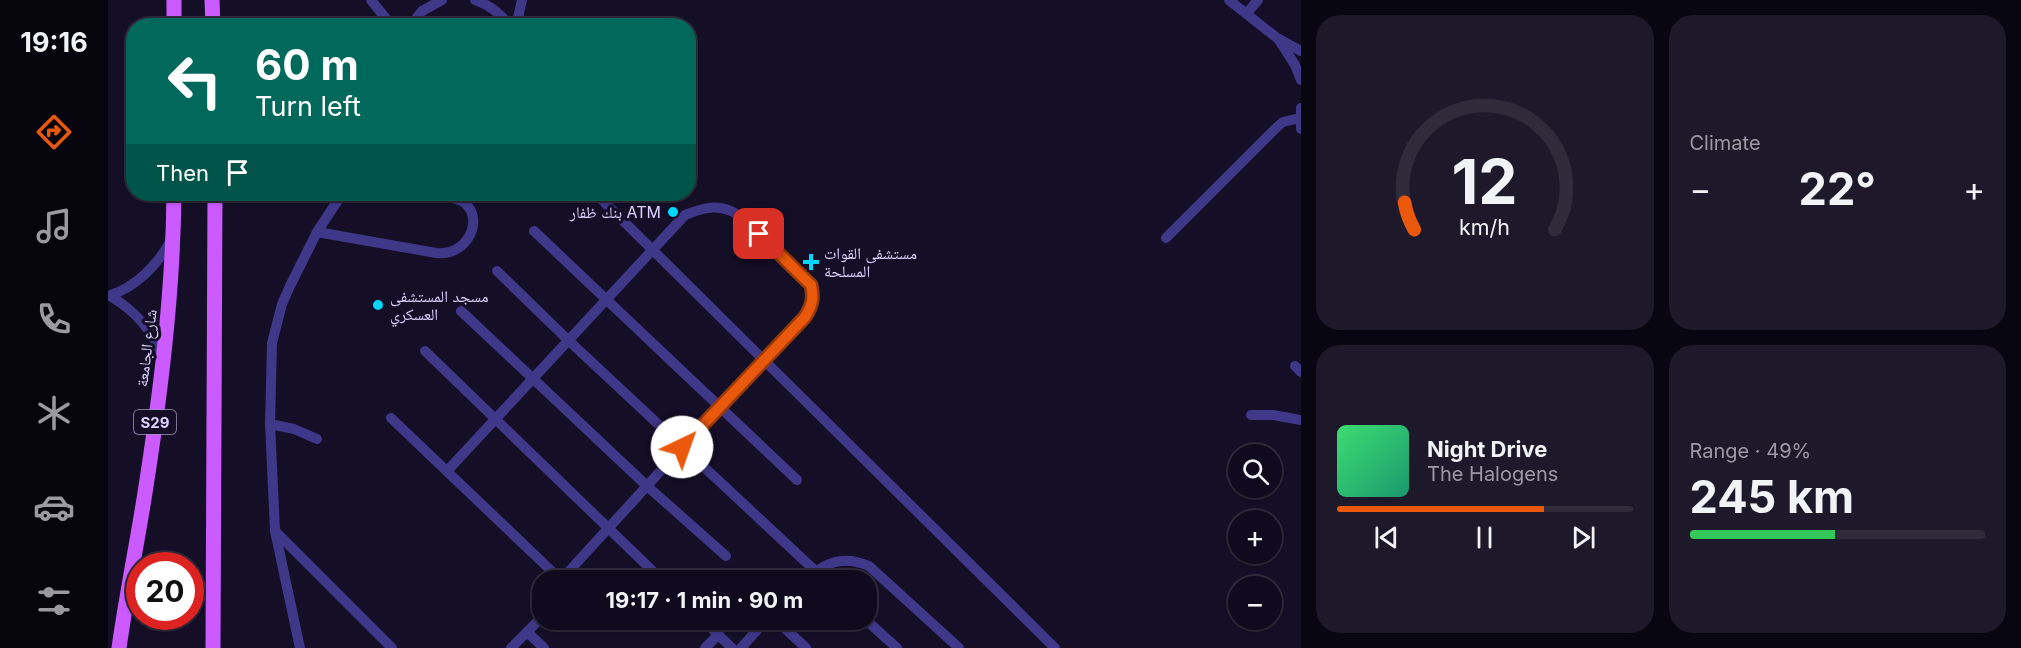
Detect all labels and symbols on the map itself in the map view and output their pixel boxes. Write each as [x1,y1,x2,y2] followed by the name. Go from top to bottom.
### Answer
[569,202,661,222] place label: بنك ظفار ATM
[666,205,680,219] marker: بنك ظفار ATM
[733,208,784,259] pin
[824,243,917,281] place label: مستشفى القوات المسلحة
[802,253,820,271] marker: مستشفى القوات المسلحة
[390,286,489,327] place label: مسجد المستشفى العسكري
[371,298,385,312] marker: مسجد المستشفى العسكري
[131,308,162,388] street label: شارع الجامعة
[134,410,176,434] road number: S29
[650,415,714,479] position arrow
[126,552,204,630] speed limit sign: 20

